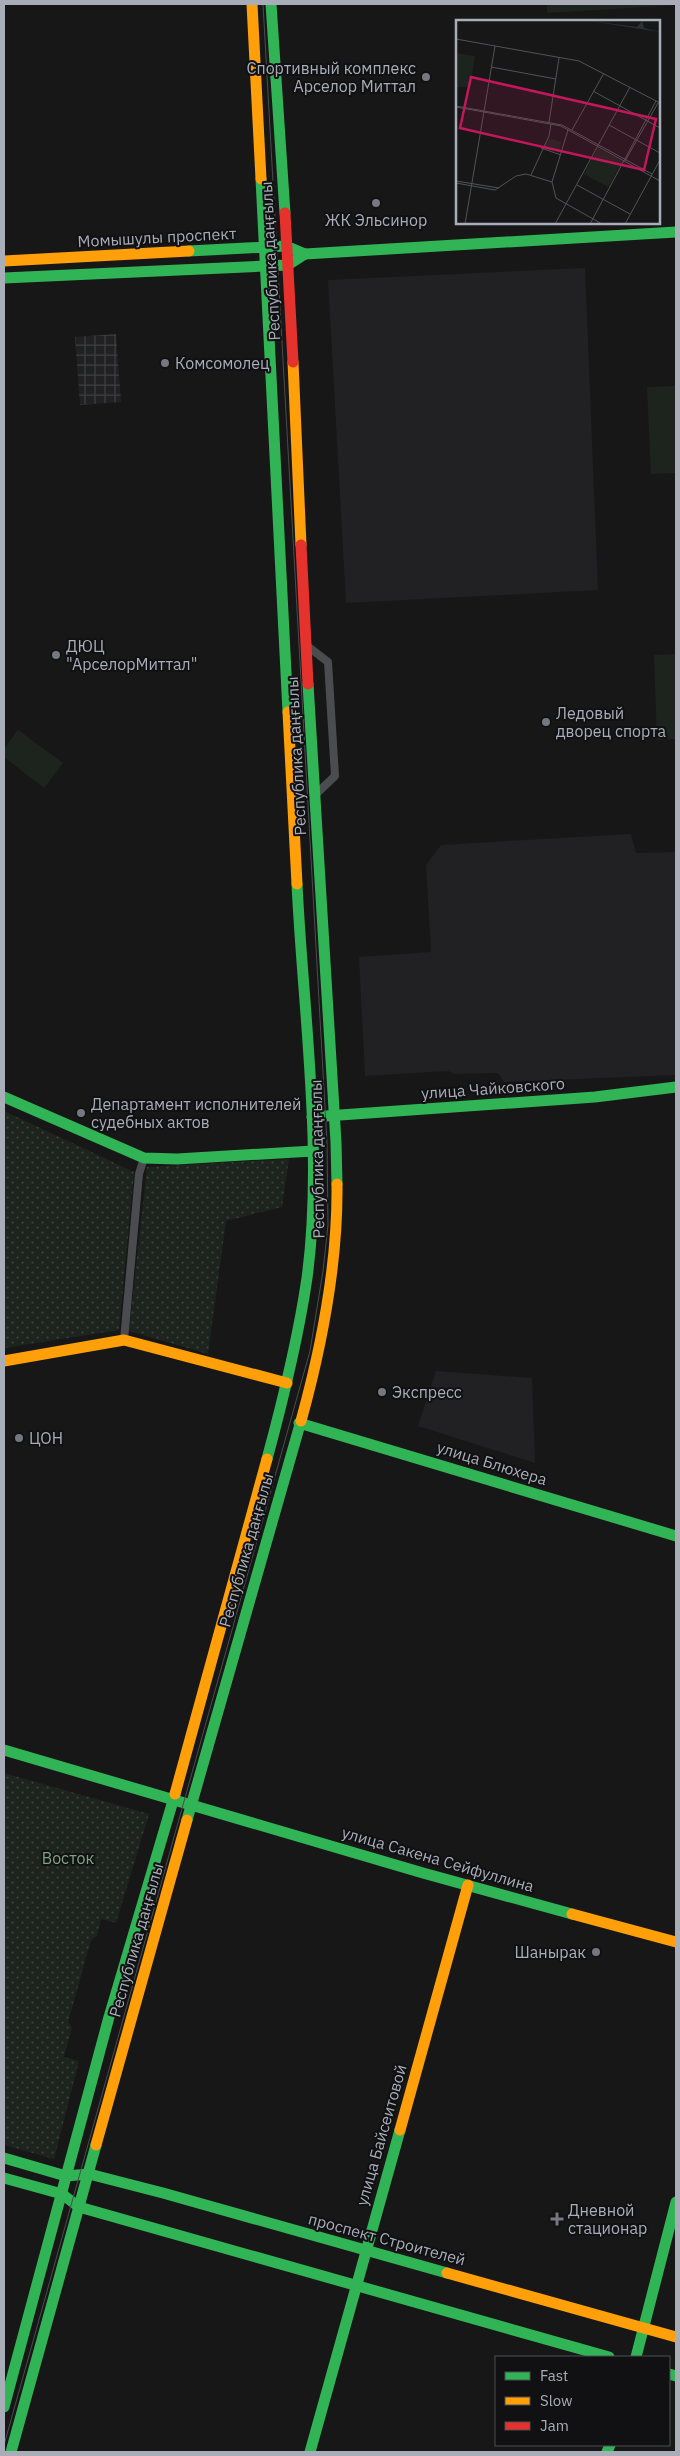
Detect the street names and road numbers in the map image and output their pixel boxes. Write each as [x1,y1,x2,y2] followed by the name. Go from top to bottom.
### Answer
[256,181,284,341] street label: Республика даңғылы
[77,223,238,251] street label: Момышулы проспект
[282,676,310,836] street label: Республика даңғылы
[420,1073,566,1103] street label: улица Чайковского
[306,1079,328,1239] street label: Республика даңғылы
[435,1437,550,1489] street label: улица Блюхера
[214,1471,278,1629] street label: Республика даңғылы
[340,1822,537,1896] street label: улица Сакена Сейфуллина
[104,1861,168,2019] street label: Республика даңғылы
[351,2062,411,2208] street label: улица Байсеитовой
[306,2208,468,2270] street label: проспект Строителей

